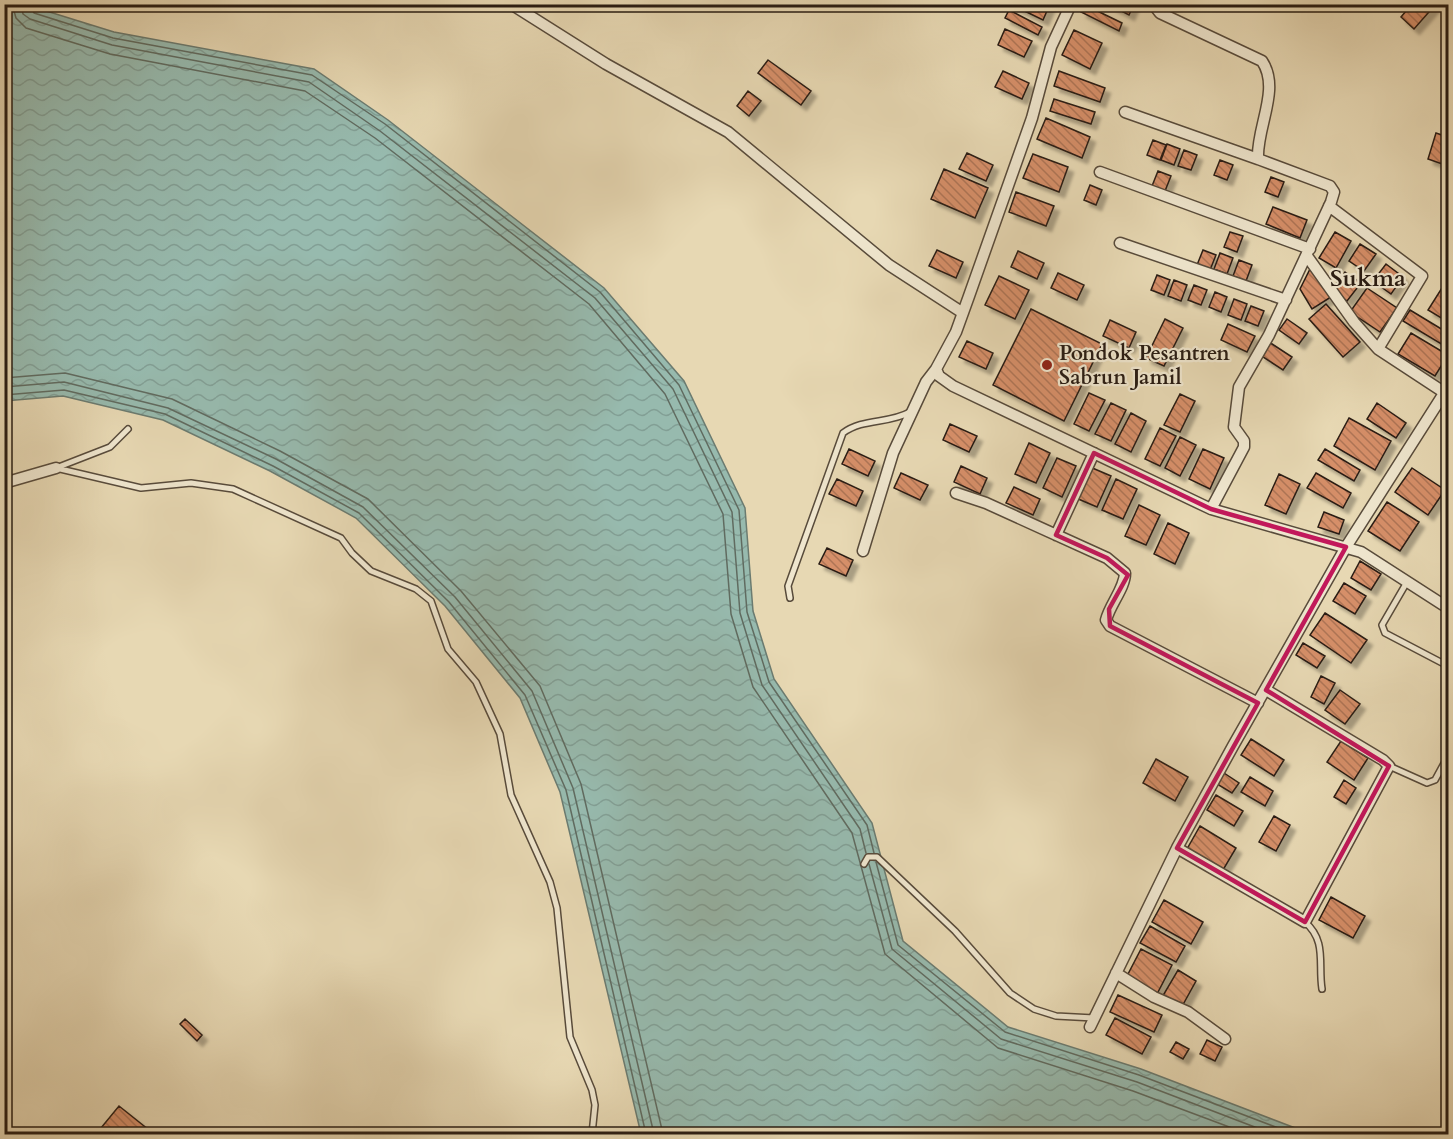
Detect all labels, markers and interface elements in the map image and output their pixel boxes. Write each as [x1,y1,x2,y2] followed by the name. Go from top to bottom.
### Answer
[1330,262,1406,295] district label: Sukma
[1059,339,1230,392] place label: Pondok Pesantren Sabrun Jamil
[1040,358,1054,372] marker: Pondok Pesantren Sabrun Jamil

